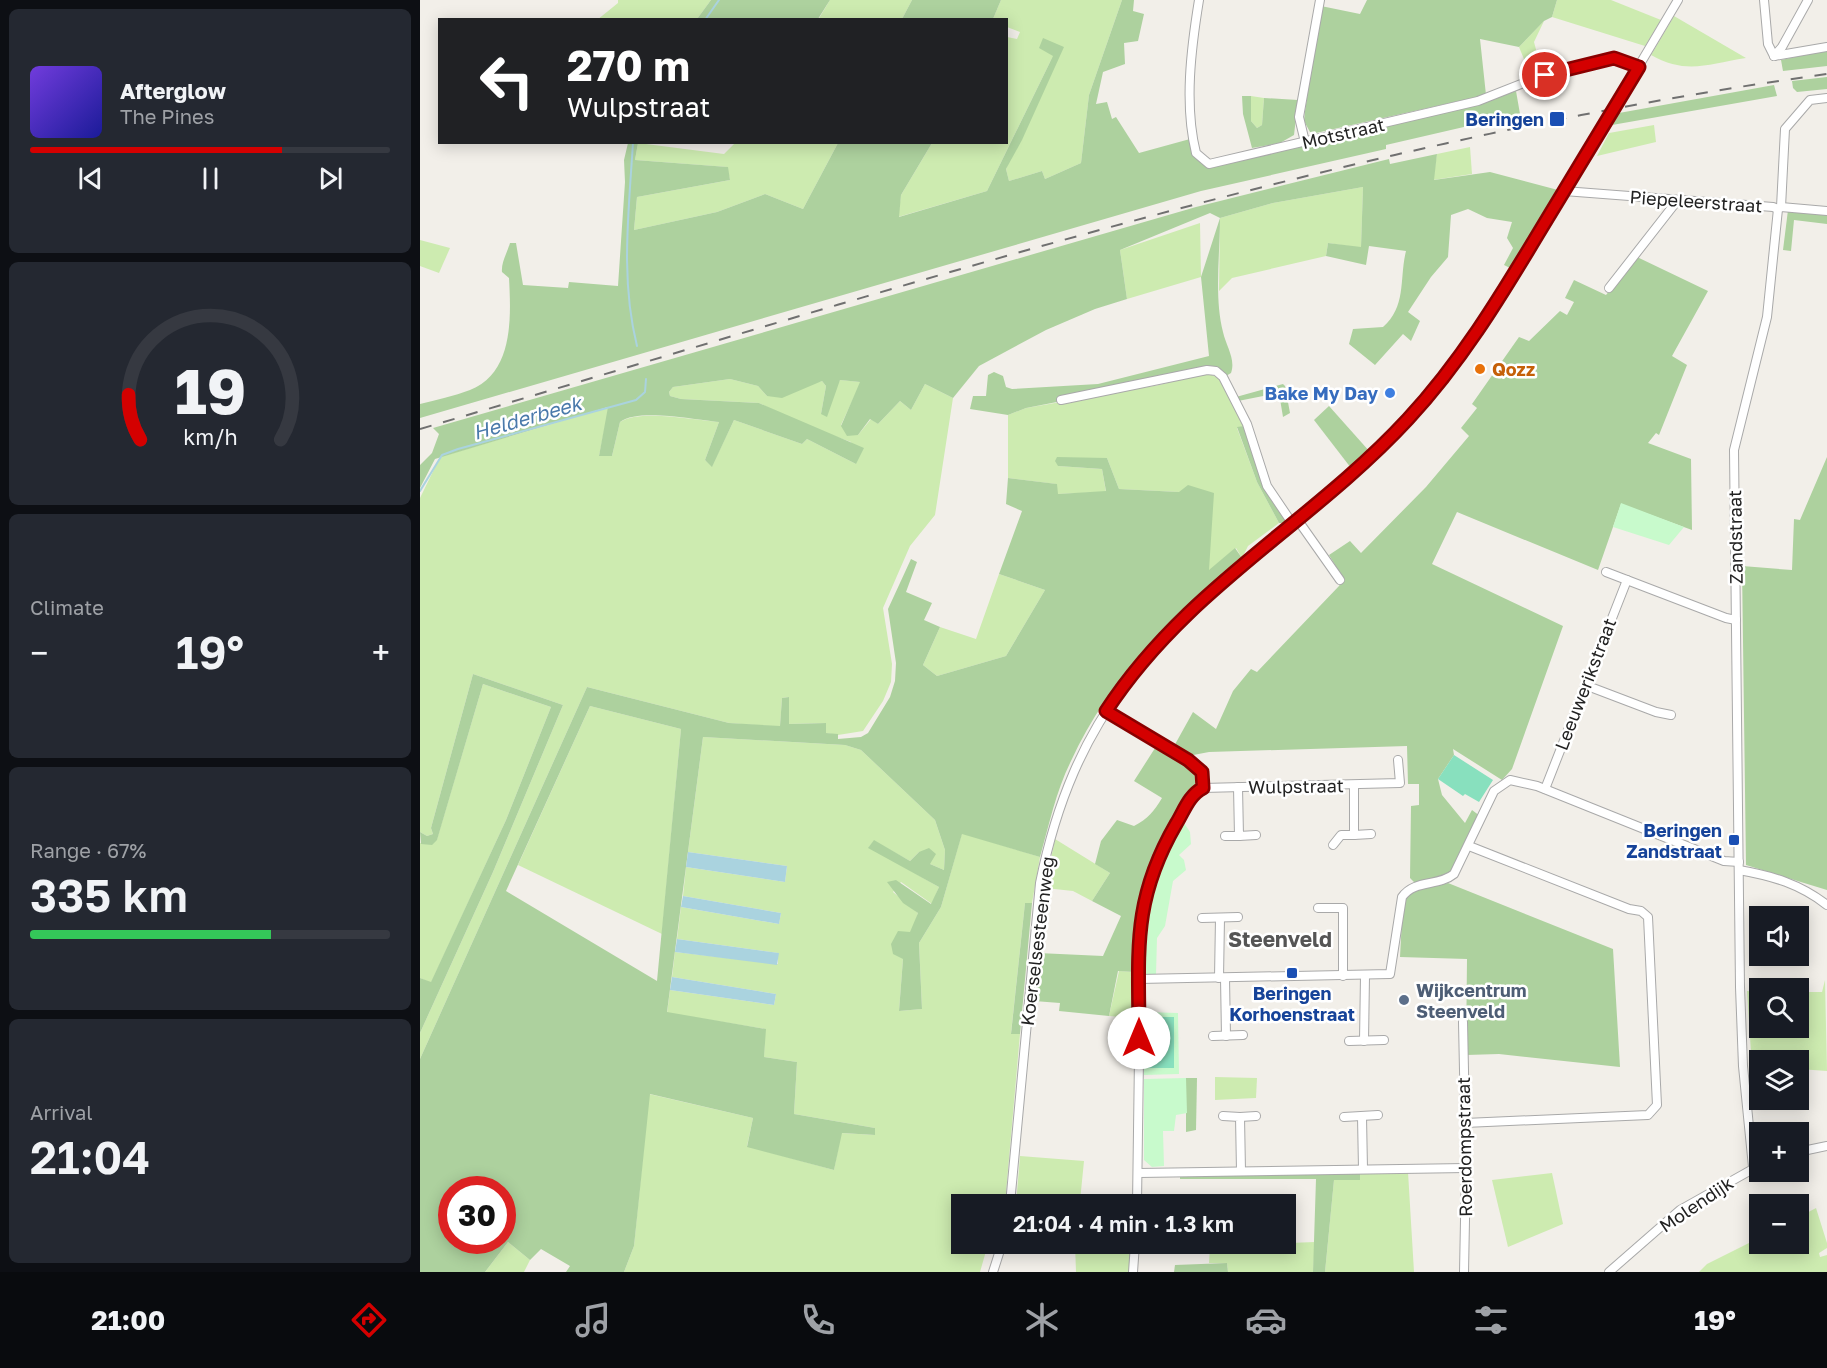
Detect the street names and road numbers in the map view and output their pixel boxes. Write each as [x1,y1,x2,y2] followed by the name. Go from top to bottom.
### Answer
[1299,113,1387,153] street label: Motstraat
[1629,185,1763,217] street label: Piepeleerstraat
[1723,490,1747,584] street label: Zandstraat
[1550,615,1620,753] street label: Leeuwerikstraat
[1248,774,1344,798] street label: Wulpstraat
[1016,855,1058,1027] street label: Koerselsesteenweg
[1452,1077,1476,1217] street label: Roerdompstraat
[1655,1171,1737,1237] street label: Molendijk

